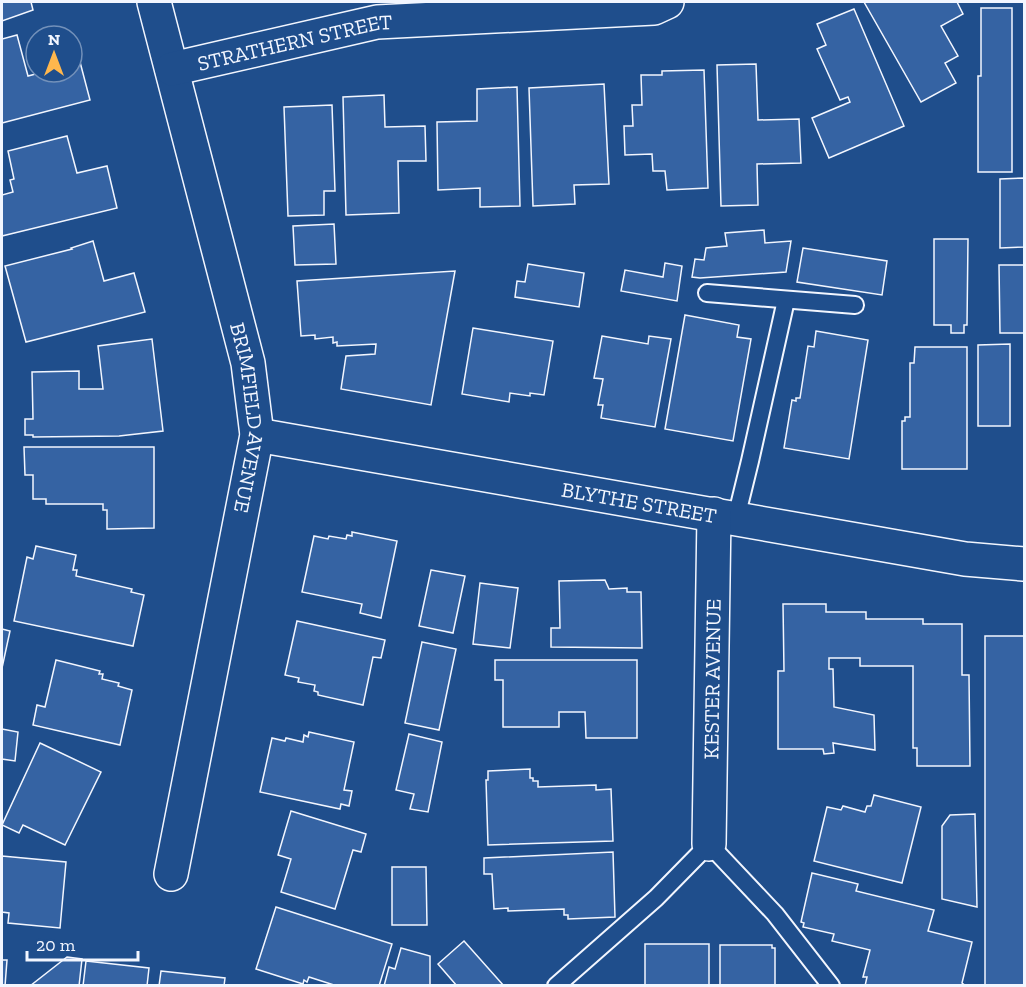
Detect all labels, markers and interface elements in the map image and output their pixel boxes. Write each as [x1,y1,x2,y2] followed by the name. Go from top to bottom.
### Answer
[195,9,393,75] street label: STRATHERN STREET
[24,24,84,84] north arrow
[48,30,60,49] text: N
[225,320,270,515] street label: BRIMFIELD AVENUE
[560,476,719,528] street label: BLYTHE STREET
[698,599,725,760] street label: KESTER AVENUE
[27,924,138,962] scale bar
[36,934,76,956] text: 20 m

